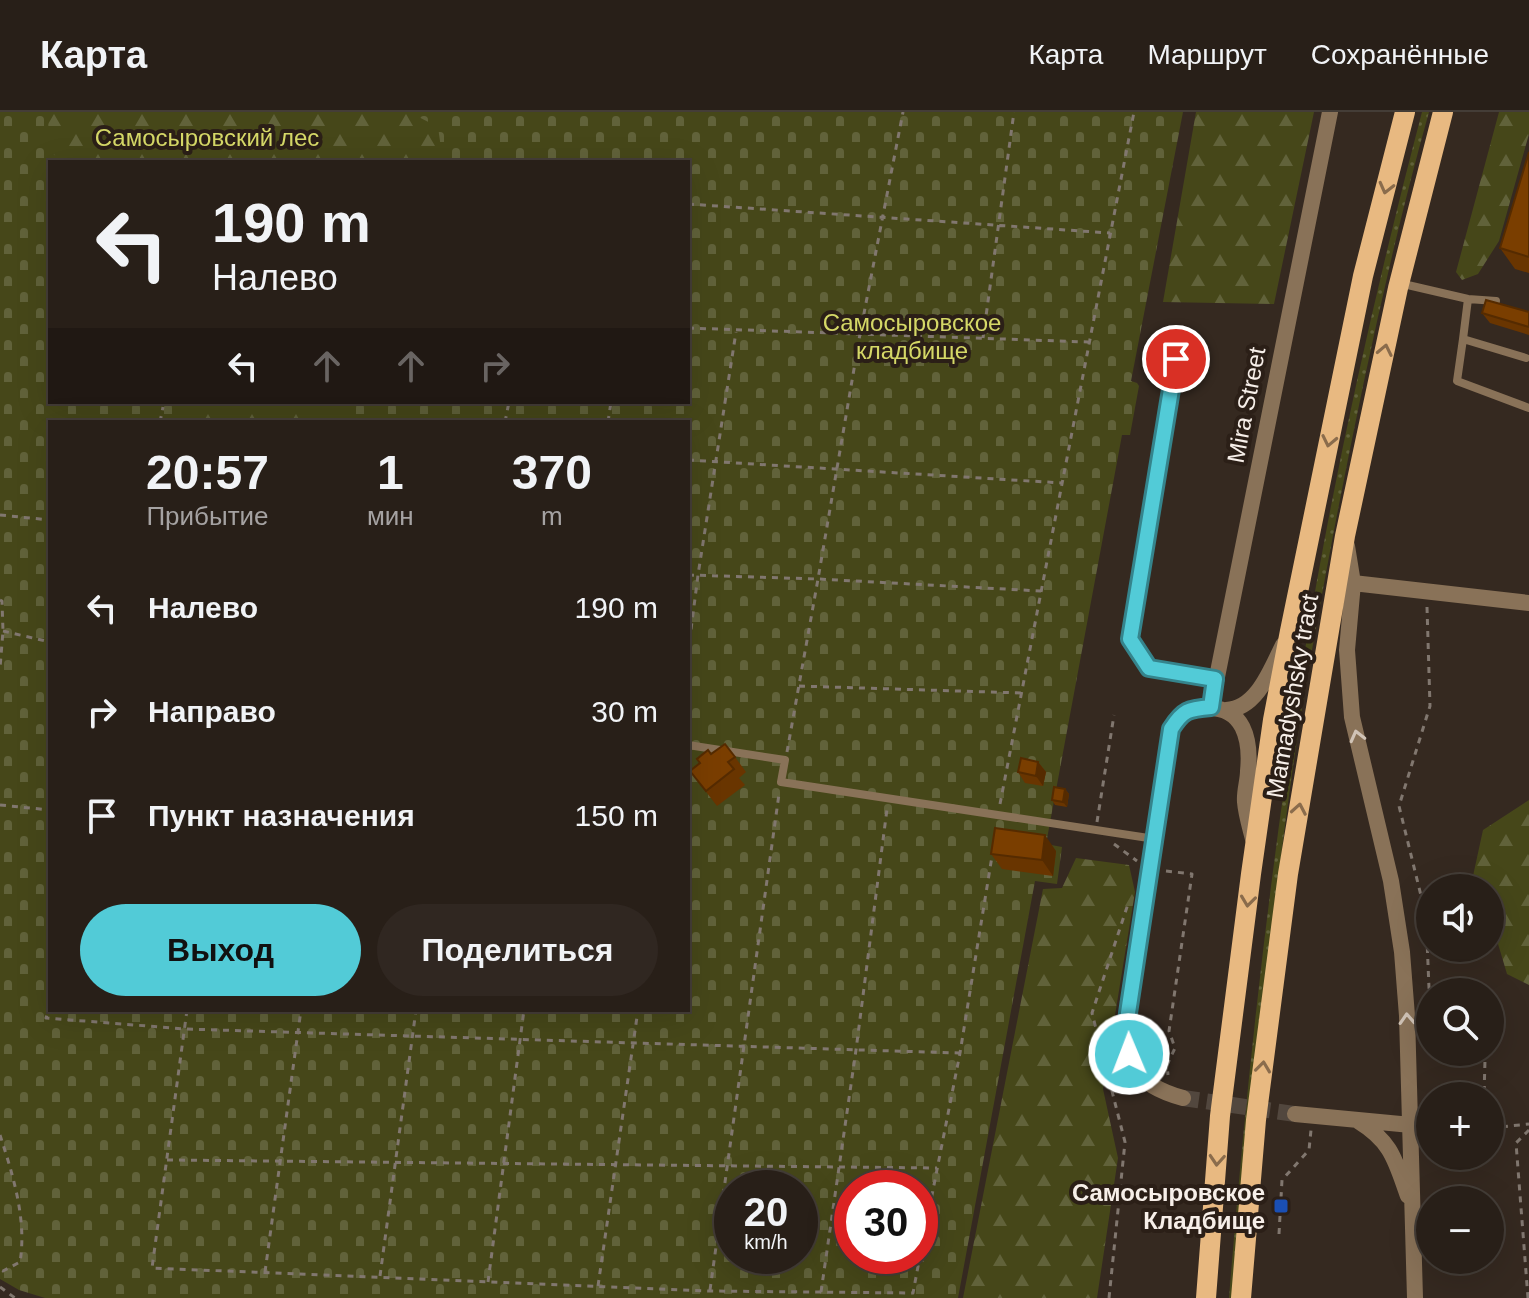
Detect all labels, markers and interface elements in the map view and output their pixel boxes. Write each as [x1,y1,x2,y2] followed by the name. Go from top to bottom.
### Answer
[40,34,147,76] text: Карта
[1028,39,1103,70] text: Карта
[1147,39,1267,70] text: Маршрут
[1311,39,1489,70] text: Сохранённые
[95,124,319,151] park label: Самосыровский лес
[1378,180,1395,194] one-way arrow
[212,191,371,254] text: 190 m
[80,192,184,296] icon: left
[212,257,338,298] text: Налево
[823,309,1001,364] park label: Самосыровское кладбище
[1142,325,1210,393] pin
[1154,337,1198,381] icon: arrive
[221,344,265,388] icon: left
[305,344,349,388] icon: ahead
[389,344,433,388] icon: ahead
[473,344,517,388] icon: right
[1376,344,1393,357] one-way arrow
[1222,345,1271,465] street label: Mira Street
[1321,434,1338,448] one-way arrow
[146,446,269,499] text: 20:57
[377,446,404,499] text: 1
[512,446,592,499] text: 370
[146,501,269,531] text: Прибытие
[367,501,414,531] text: мин
[541,501,563,531] text: m
[80,586,124,630] icon: left
[148,591,258,624] text: Налево
[575,591,658,624] text: 190 m
[1261,592,1323,800] street label: Mamadyshsky tract
[80,690,124,734] icon: right
[148,695,276,728] text: Направо
[591,695,658,728] text: 30 m
[1349,730,1366,744] one-way arrow
[80,794,124,838] icon: arrive
[148,799,415,832] text: Пункт назначения
[575,799,658,832] text: 150 m
[1290,803,1307,816] one-way arrow
[1416,874,1504,1274] map controls
[1416,874,1504,962] button: sound
[1239,895,1256,908] one-way arrow
[80,904,361,996] button: Выход
[377,904,658,996] button: Поделиться
[1416,978,1504,1066] button: search
[1087,1012,1171,1096] position arrow
[1398,1012,1415,1025] one-way arrow
[1254,1060,1271,1074] one-way arrow
[1416,1082,1504,1170] button: +
[1208,1153,1225,1166] one-way arrow
[834,1170,938,1274] speed limit sign: 30
[1072,1179,1265,1234] place label: Самосыровское Кладбище
[1416,1186,1504,1274] button: −
[744,1190,788,1234] text: 20
[1272,1197,1290,1215] marker: Самосыровское Кладбище
[744,1231,788,1253] text: km/h

